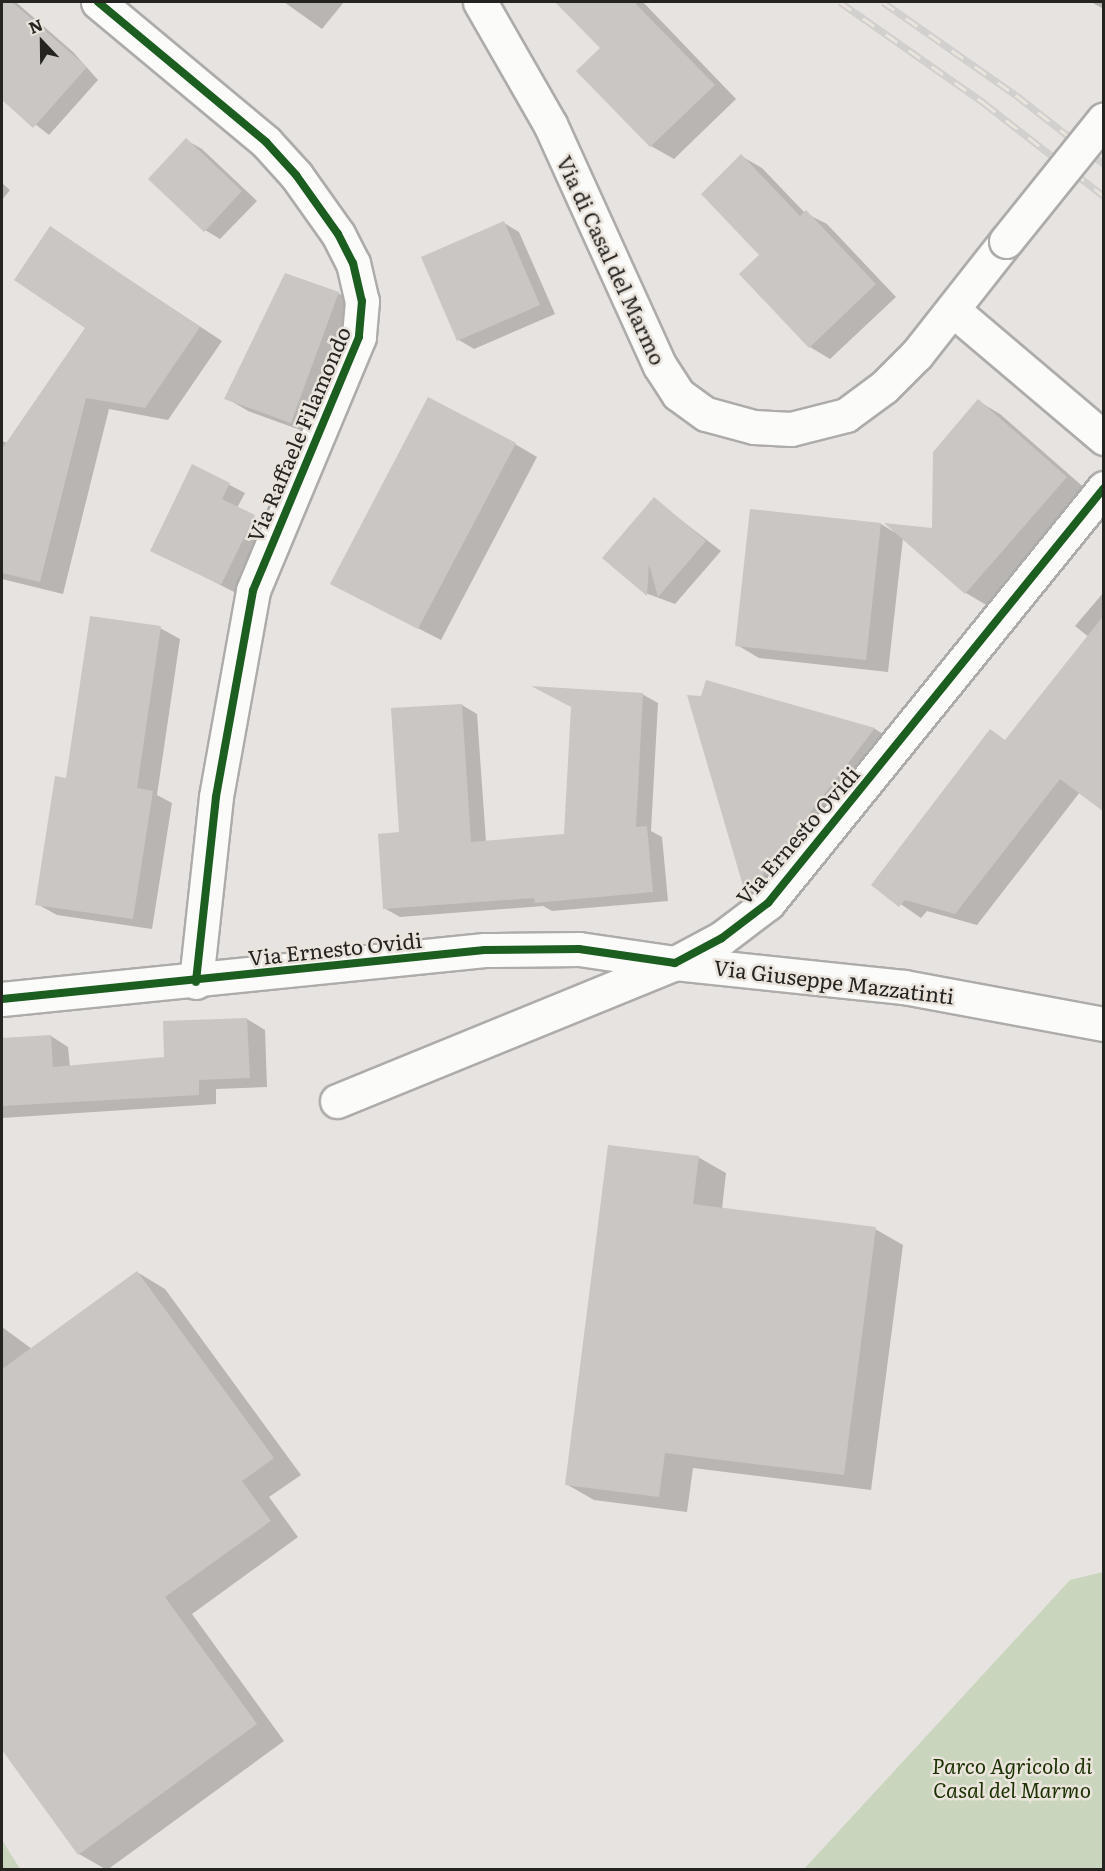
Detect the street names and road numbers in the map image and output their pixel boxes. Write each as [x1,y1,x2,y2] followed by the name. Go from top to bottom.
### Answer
[552,151,672,369] street label: Via di Casal del Marmo
[241,323,355,545] street label: Via Raffaele Filamondo
[730,761,864,909] street label: Via Ernesto Ovidi
[247,926,423,970] street label: Via Ernesto Ovidi
[712,954,956,1008] street label: Via Giuseppe Mazzatinti

